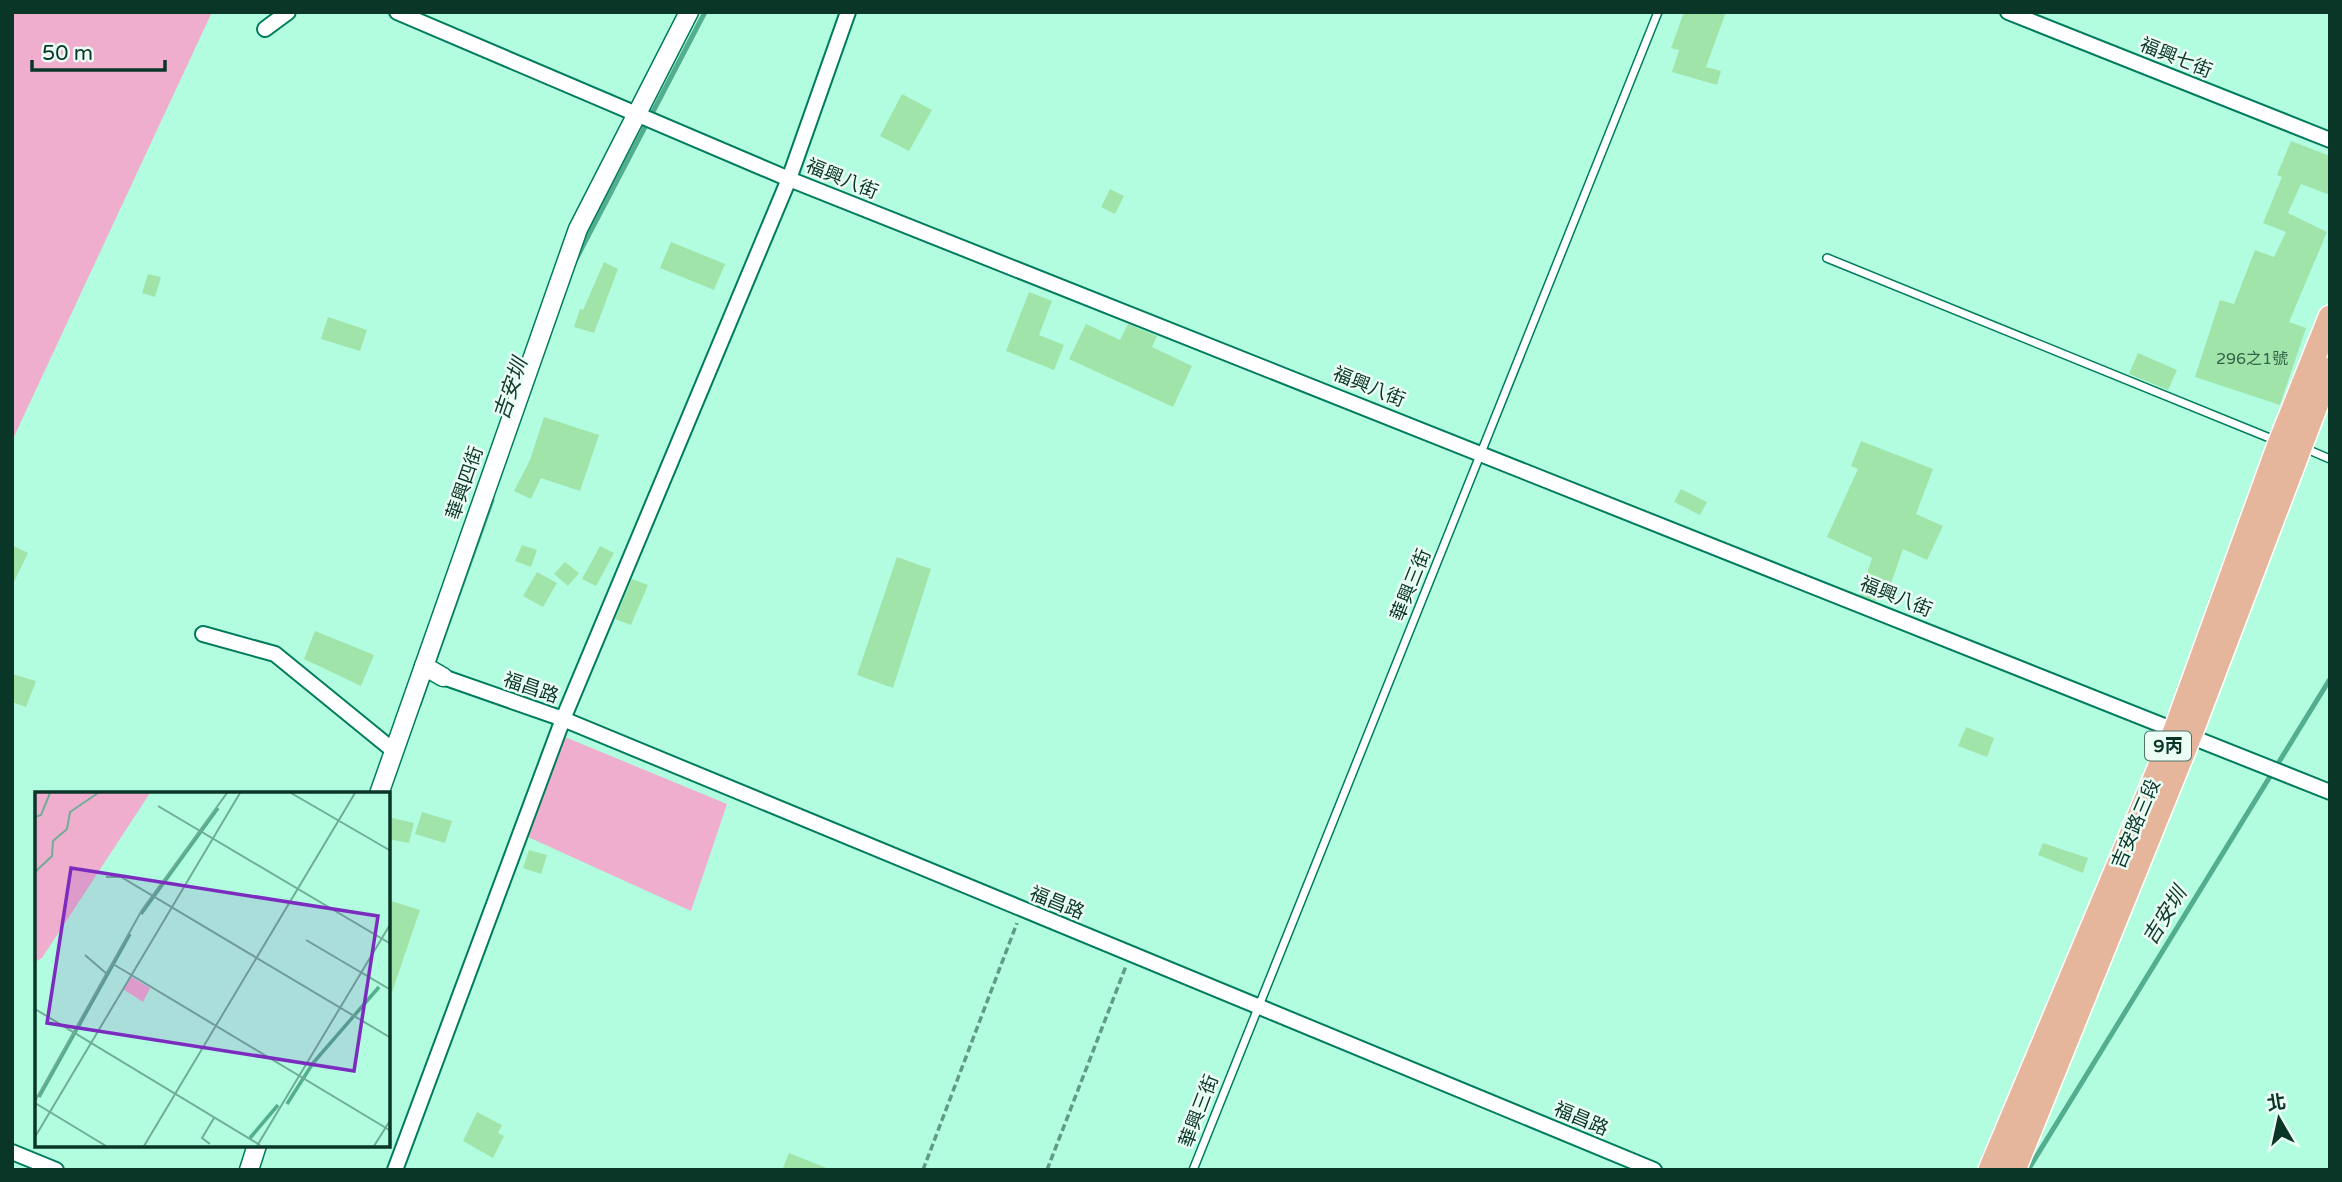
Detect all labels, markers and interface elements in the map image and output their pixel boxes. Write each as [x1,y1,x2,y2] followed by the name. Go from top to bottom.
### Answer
[32,28,164,72] scale bar
[2137,34,2215,82] street label: 福興七街
[42,41,93,66] text: 50 m
[803,155,881,203] street label: 福興八街
[2216,349,2288,369] house number: 296之1號
[489,352,534,423] water label: 吉安圳
[1330,363,1408,411] street label: 福興八街
[442,443,488,523] street label: 華興四街
[1387,546,1435,624] street label: 華興三街
[1857,573,1935,621] street label: 福興八街
[500,668,562,708] street label: 福昌路
[2145,732,2191,760] road number: 9丙
[2107,776,2165,872] street label: 吉安路三段
[35,792,390,1147] inset map
[2138,880,2194,949] water label: 吉安圳
[1026,882,1088,924] street label: 福昌路
[1175,1072,1223,1150] street label: 華興三街
[2244,1084,2314,1154] north arrow
[2265,1091,2288,1116] text: 北
[1550,1098,1612,1140] street label: 福昌路

